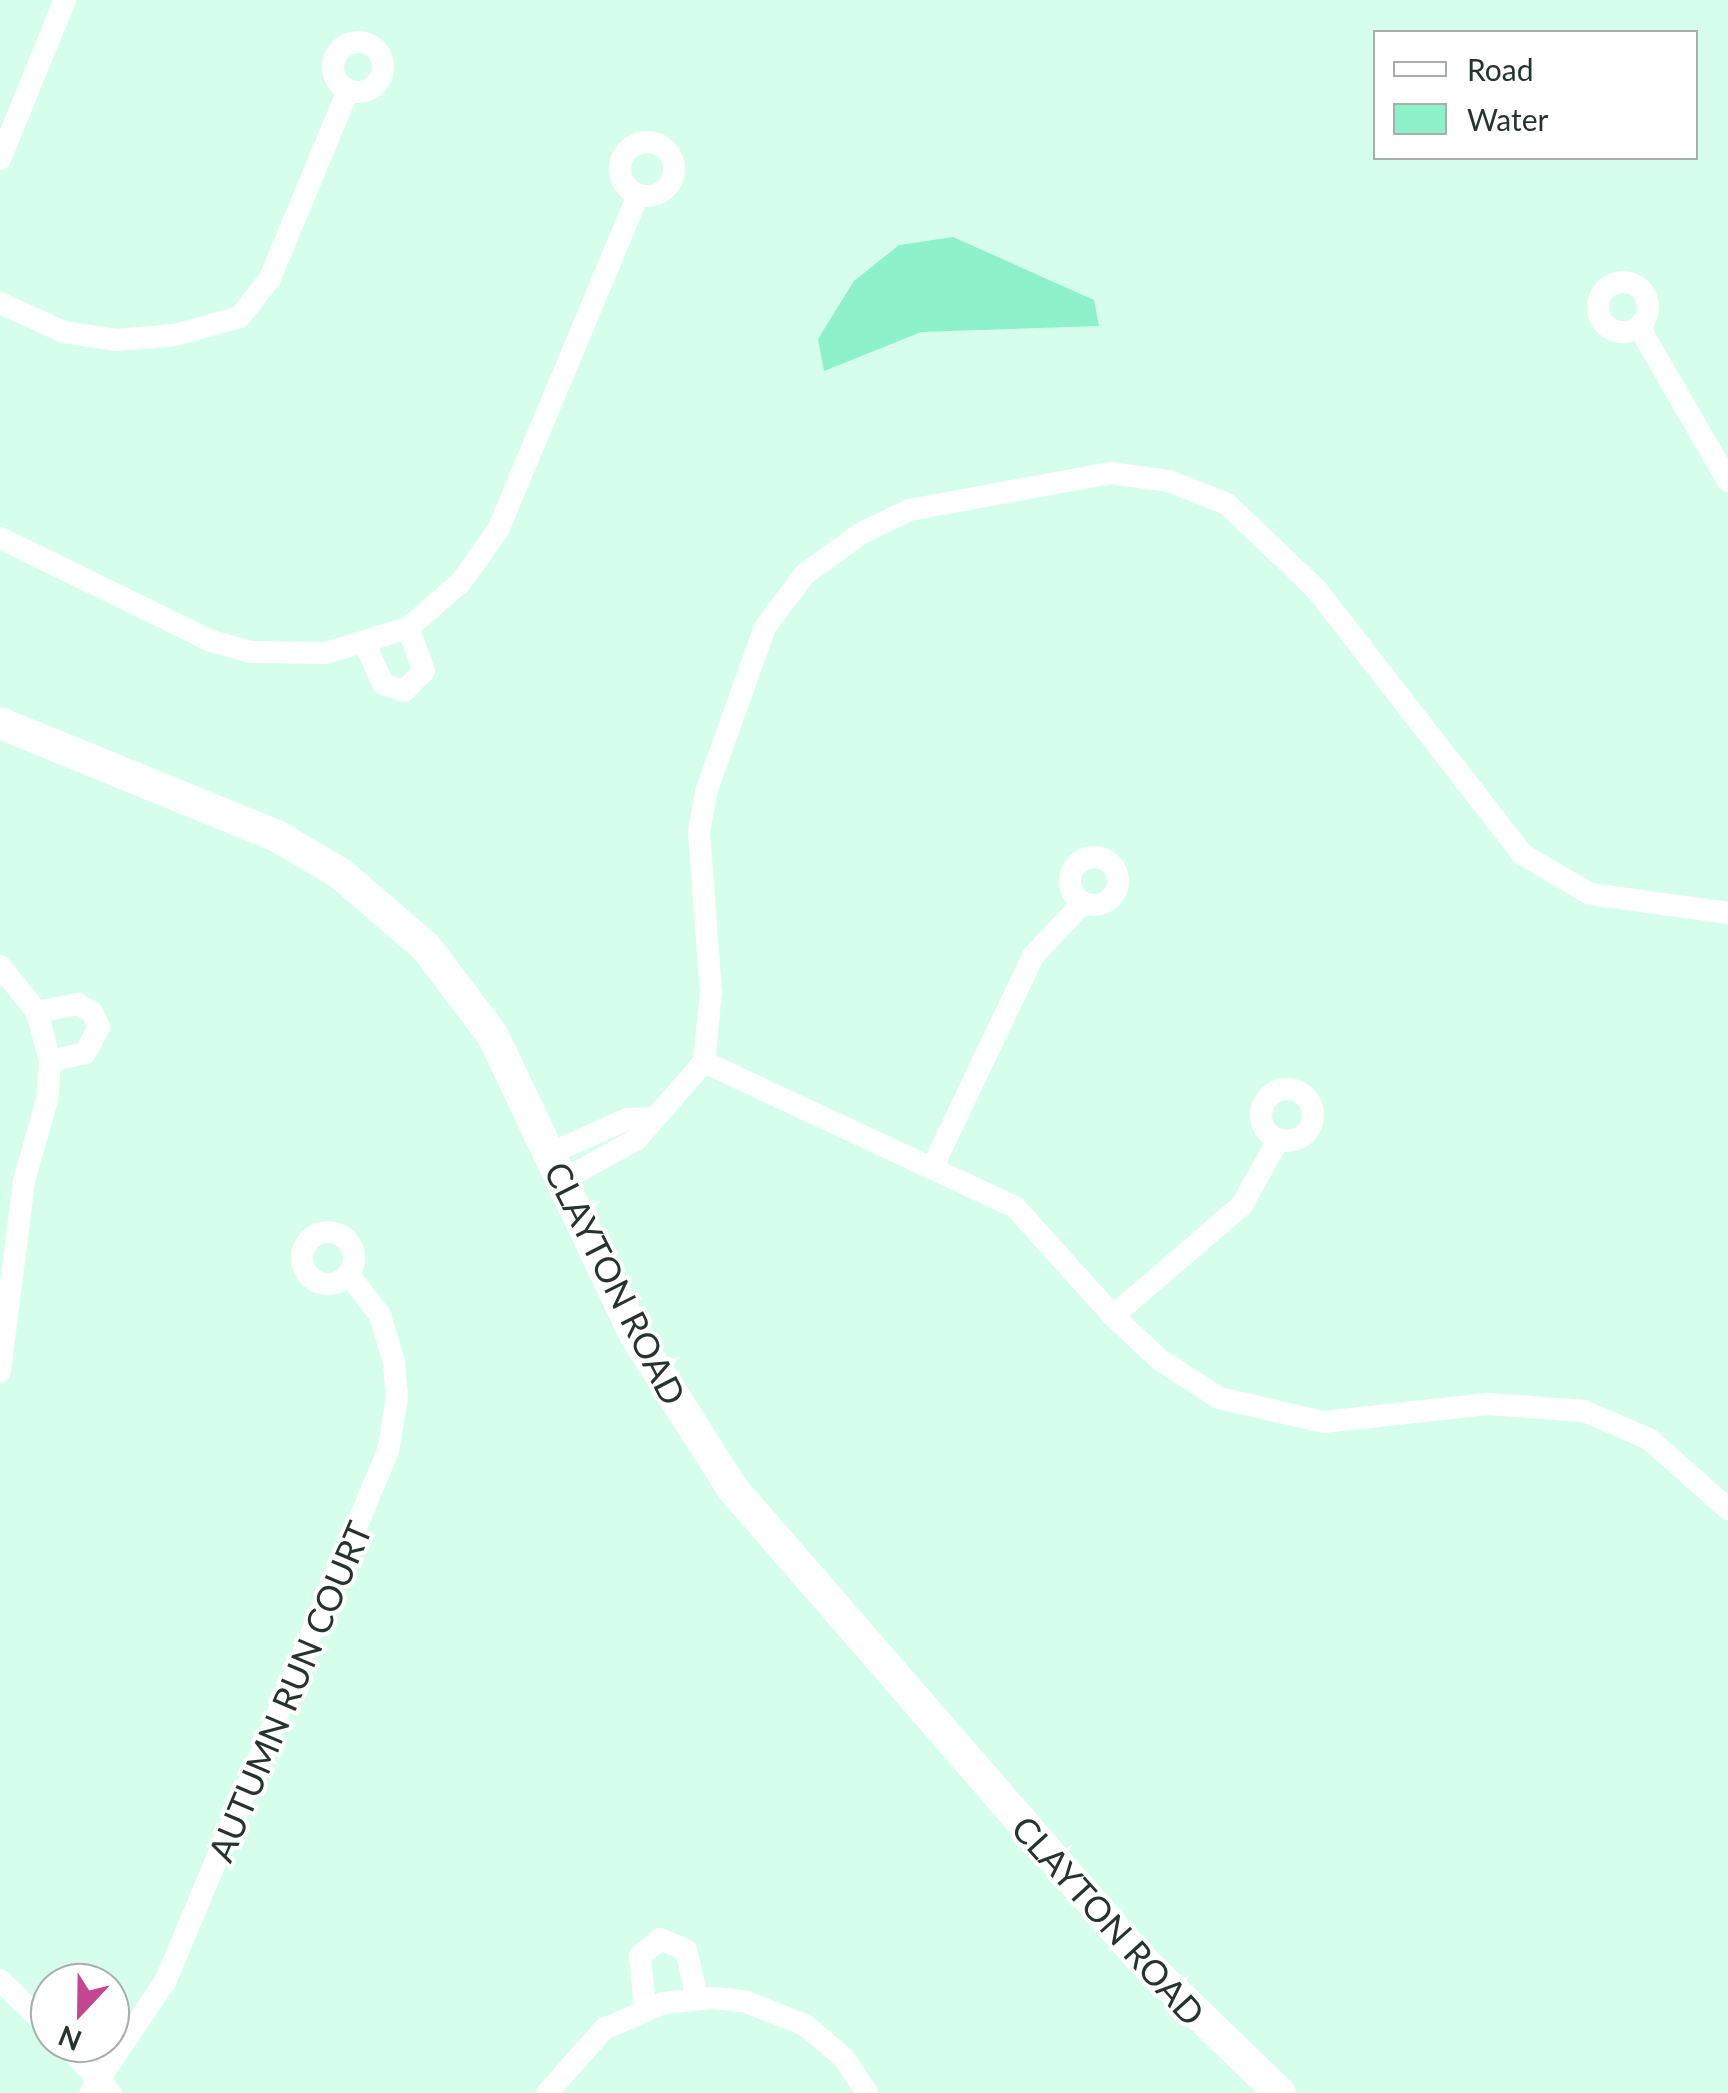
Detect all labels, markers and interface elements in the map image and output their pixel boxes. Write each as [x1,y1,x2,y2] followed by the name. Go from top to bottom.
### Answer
[1373,30,1698,160] legend
[1467,51,1534,87] text: Road
[1467,101,1549,137] text: Water
[537,1155,695,1411] street label: CLAYTON ROAD
[198,1515,380,1867] street label: AUTUMN RUN COURT
[1004,1807,1214,2033] street label: CLAYTON ROAD
[30,1963,130,2063] north arrow
[53,2019,86,2059] text: N

